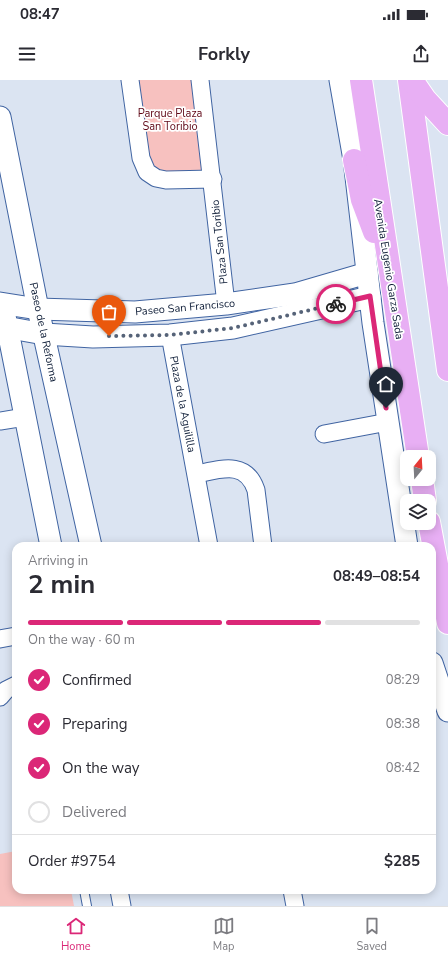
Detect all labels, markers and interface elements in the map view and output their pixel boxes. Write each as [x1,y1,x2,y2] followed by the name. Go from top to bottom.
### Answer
[20,4,60,24] text: 08:47
[198,42,250,66] text: Forkly
[16,43,38,65] icon: menu
[410,43,432,65] icon: share
[138,106,202,134] park label: Parque Plaza San Toribio
[370,198,407,341] street label: Avenida Eugenio Garza Sada
[208,199,231,285] street label: Plaza San Toribio
[26,281,61,383] street label: Paseo de la Reforma
[316,284,356,324] courier
[325,293,347,315] icon: bike
[92,295,126,336] pin
[134,296,236,319] street label: Paseo San Francisco
[98,301,120,323] icon: bag
[166,355,199,454] street label: Plaza de la Aguililla
[369,367,403,408] pin
[375,373,397,395] icon: home
[400,450,436,486] north arrow
[400,450,436,530] map controls
[400,494,436,530] button: layers
[28,552,88,570] text: Arriving in
[333,566,420,586] text: 08:49–08:54
[28,567,95,602] text: 2 min
[28,631,135,649] text: On the way · 60 m
[28,669,50,691] icon: check
[62,670,132,690] text: Confirmed
[386,671,420,689] text: 08:29
[28,713,50,735] icon: check
[62,714,127,734] text: Preparing
[386,715,420,733] text: 08:38
[28,757,50,779] icon: check
[62,758,140,778] text: On the way
[386,759,420,777] text: 08:42
[62,802,127,822] text: Delivered
[28,851,116,871] text: Order #9754
[384,851,420,871] text: $285
[61,915,91,954] tab: Home
[213,915,235,954] tab: Map
[357,915,387,954] tab: Saved

